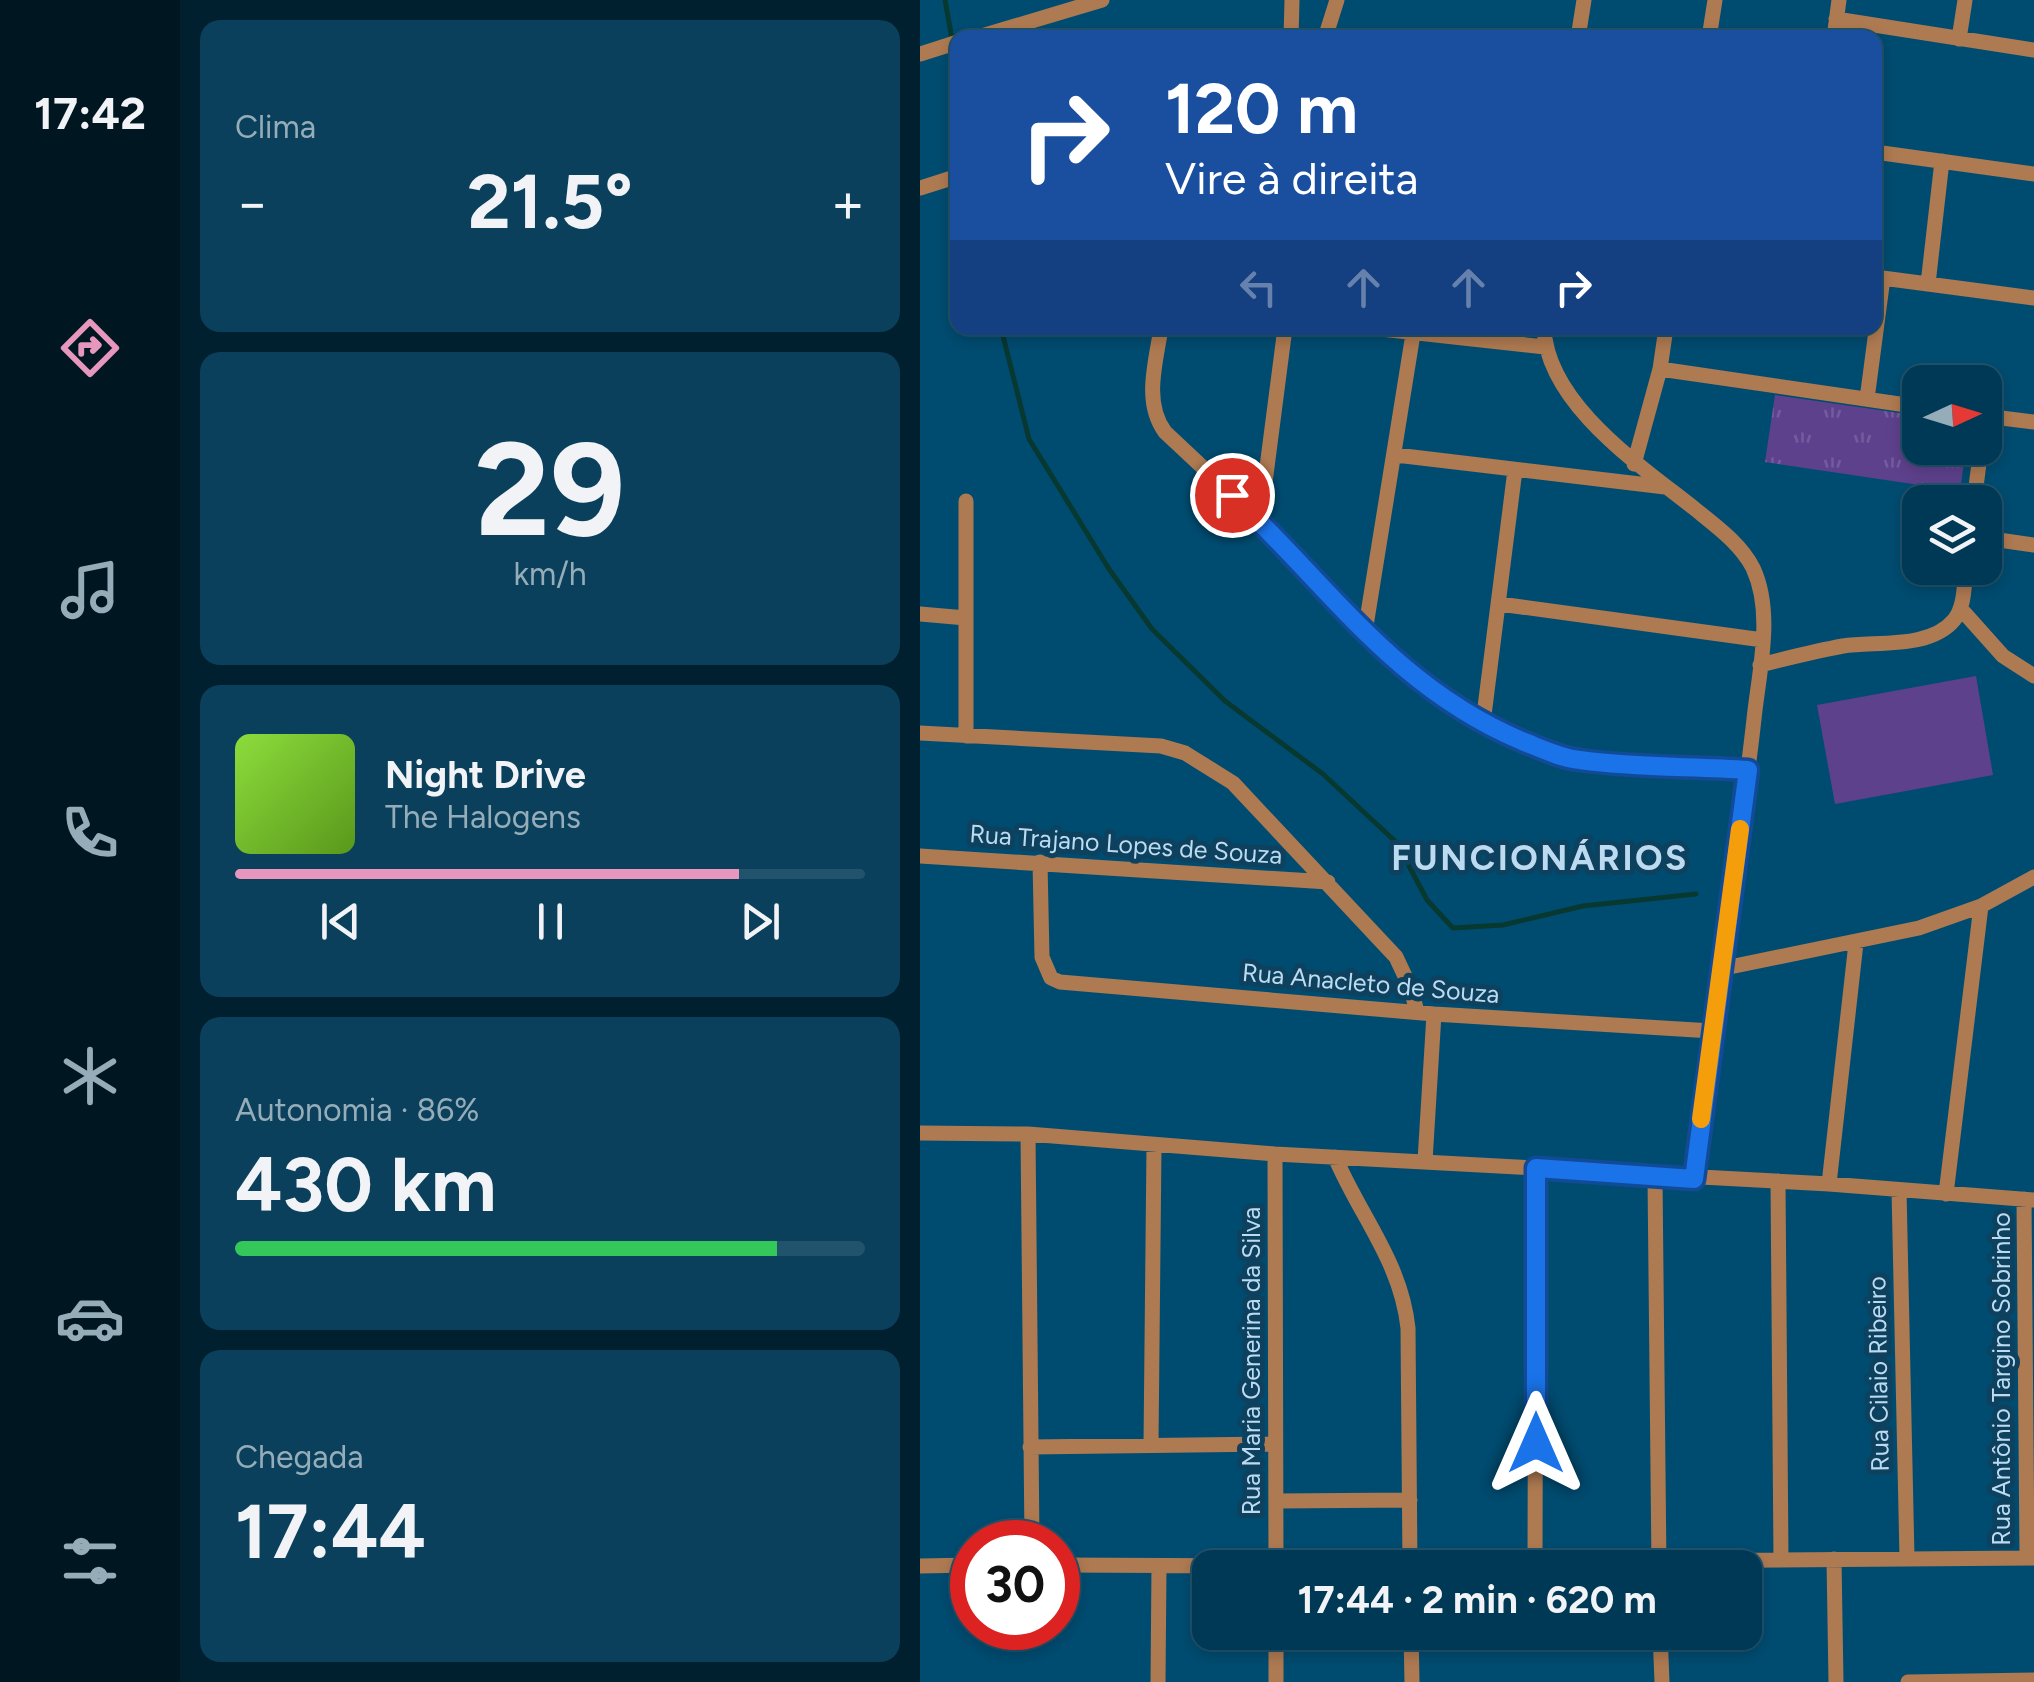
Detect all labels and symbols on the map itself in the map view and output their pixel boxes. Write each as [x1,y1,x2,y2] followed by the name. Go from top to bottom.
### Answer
[1902,365,2002,465] north arrow
[1190,453,1275,538] pin
[969,818,1283,870] street label: Rua Trajano Lopes de Souza
[1391,837,1689,879] district label: FUNCIONÁRIOS
[1241,957,1501,1009] street label: Rua Anacleto de Souza
[1236,1207,1266,1515] street label: Rua Maria Generina da Silva
[1986,1212,2016,1546] street label: Rua Antônio Targino Sobrinho
[1861,1276,1895,1472] street label: Rua Cilaio Ribeiro
[1484,1391,1588,1495] position arrow
[950,1520,1080,1650] speed limit sign: 30

